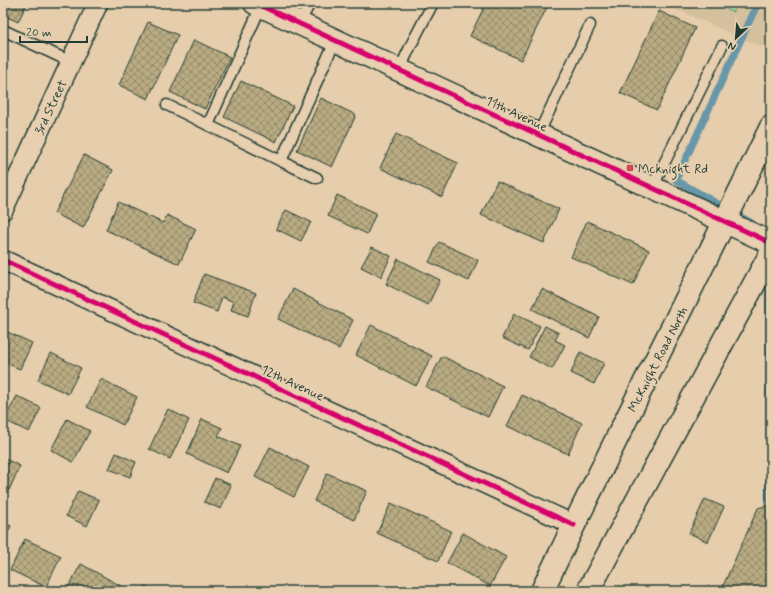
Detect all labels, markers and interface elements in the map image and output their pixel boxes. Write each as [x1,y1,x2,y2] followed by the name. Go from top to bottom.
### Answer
[20,18,87,44] scale bar
[716,18,756,58] north arrow
[26,25,52,41] text: 20 m
[726,38,738,54] text: N
[31,77,72,138] street label: 3rd Street
[483,93,550,136] street label: 11th Avenue
[638,161,708,180] place label: Mcknight Rd
[625,163,635,173] marker: Mcknight Rd
[624,304,694,416] street label: McKnight Road North
[258,361,327,405] street label: 12th Avenue

